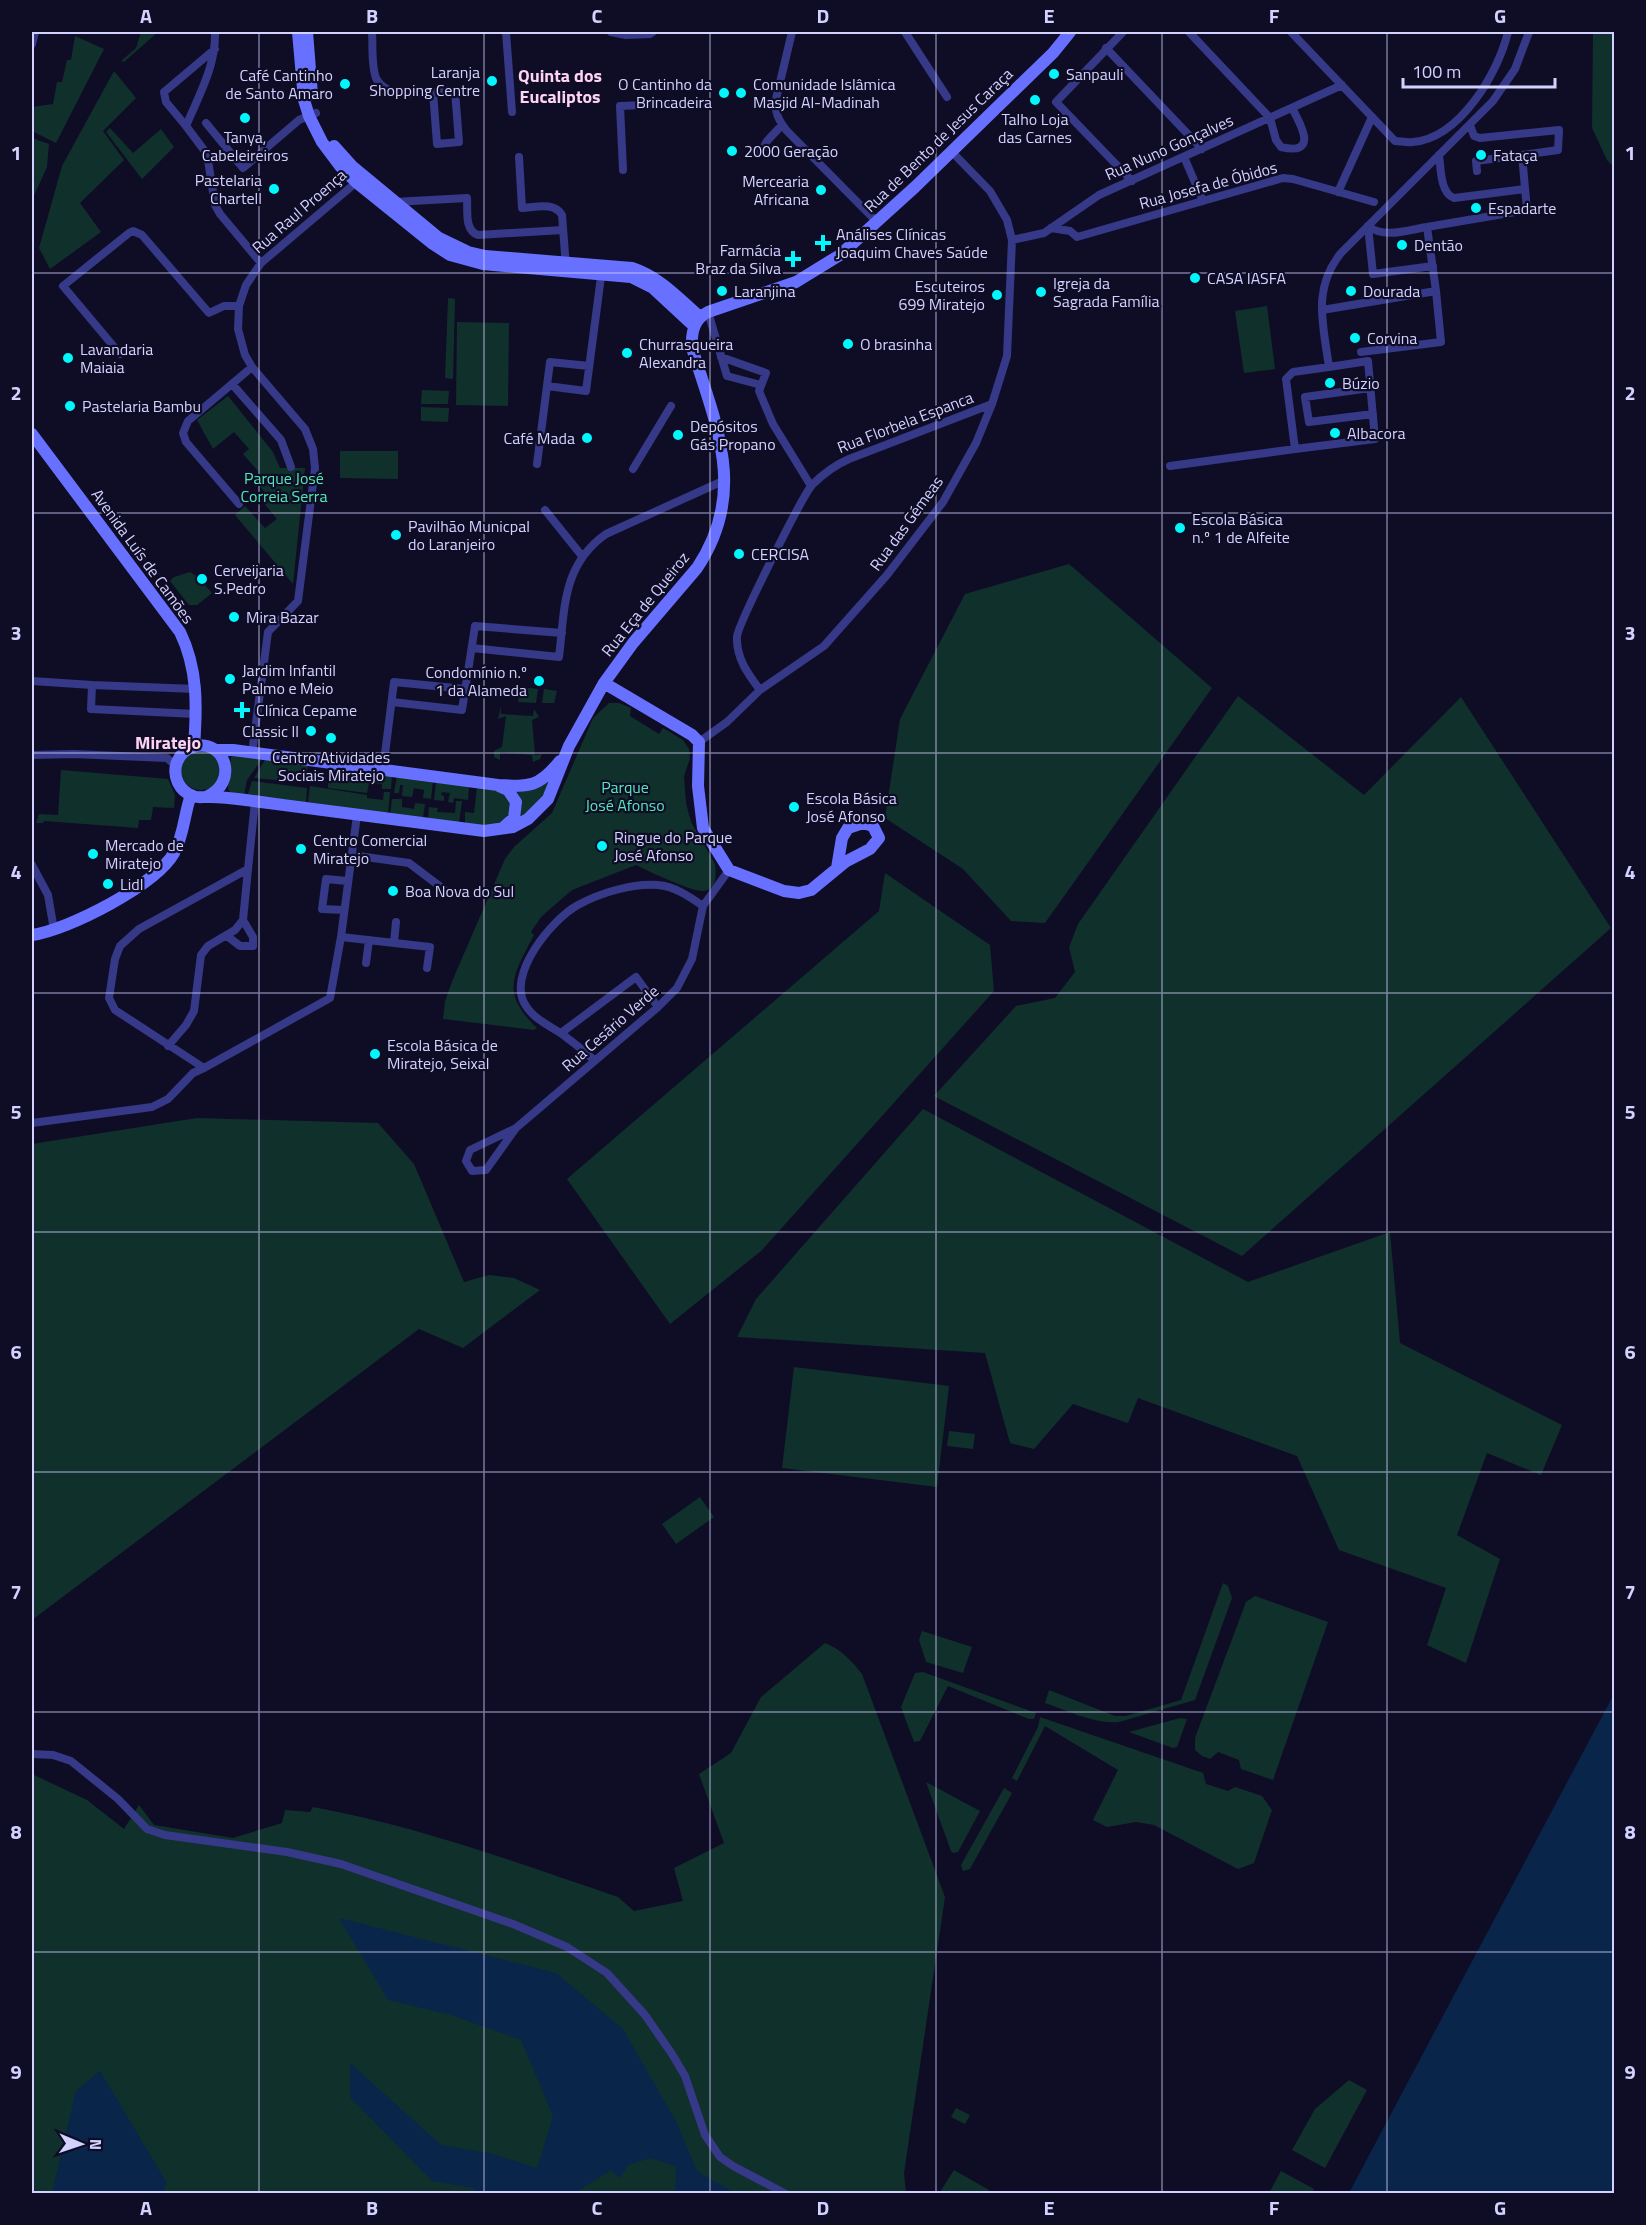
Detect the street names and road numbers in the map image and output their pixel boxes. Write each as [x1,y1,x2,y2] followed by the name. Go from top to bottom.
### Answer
[858,62,1018,218] street label: Rua de Bento de Jesus Caraça
[1101,108,1237,186] street label: Rua Nuno Gonçalves
[1136,155,1280,215] street label: Rua Josefa de Óbidos
[246,163,352,259] street label: Rua Raul Proença
[833,385,977,459] street label: Rua Florbela Espanca
[863,471,949,575] street label: Rua das Gémeas
[86,484,200,628] street label: Avenida Luís de Camões
[595,546,695,662] street label: Rua Eça de Queiroz
[556,979,664,1077] street label: Rua Cesário Verde

